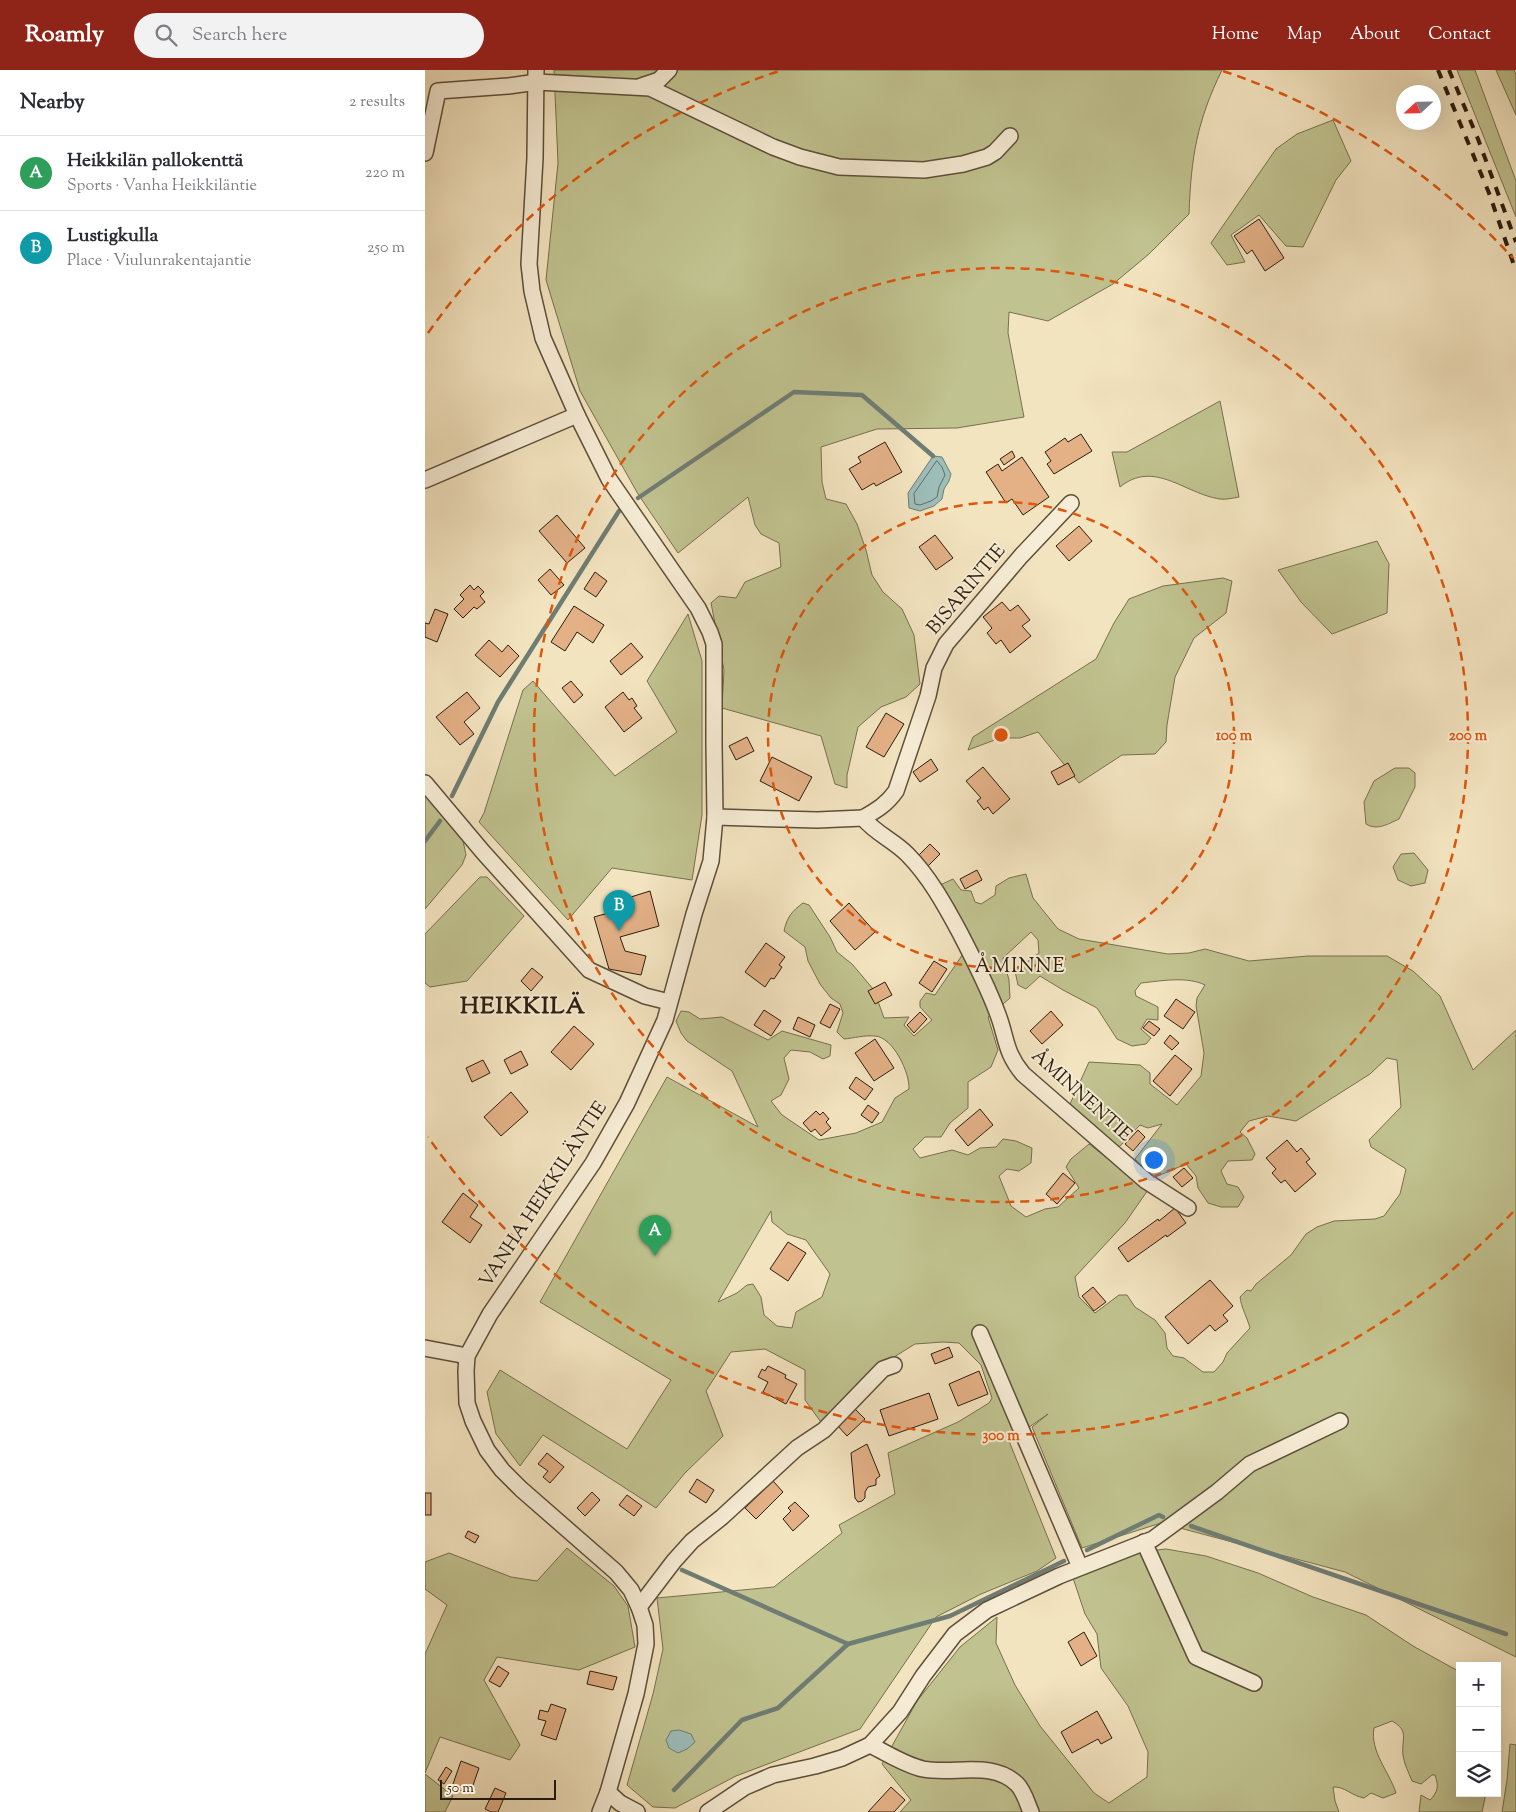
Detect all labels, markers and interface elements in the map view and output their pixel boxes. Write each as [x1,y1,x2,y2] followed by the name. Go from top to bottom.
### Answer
[134,13,484,58] search box
[25,18,104,52] text: Roamly
[152,21,180,49] icon: search
[192,22,287,49] text: Search here
[1212,22,1259,48] text: Home
[1287,22,1322,48] text: Map
[1350,22,1400,48] text: About
[1428,22,1491,48] text: Contact
[1396,85,1441,130] north arrow
[20,88,85,118] text: Nearby
[349,91,405,114] text: 2 results
[67,148,243,175] text: Heikkilän pallokenttä
[30,162,43,185] text: A
[365,162,405,185] text: 220 m
[67,175,257,198] text: Sports · Vanha Heikkiläntie
[67,223,158,250] text: Lustigkulla
[31,237,41,260] text: B
[367,237,405,260] text: 250 m
[67,250,251,273] text: Place · Viulunrakentajantie
[921,539,1013,641] street label: BISARINTIE
[992,726,1010,744] centre of rings
[1216,726,1253,747] text: 100 m
[1449,726,1488,747] text: 200 m
[603,890,635,931] pin: B
[974,952,1066,982] district label: ÅMINNE
[460,990,586,1024] district label: HEIKKILÄ
[1025,1043,1138,1149] street label: ÅMINNENTIE
[473,1096,615,1293] street label: VANHA HEIKKILÄNTIE
[1141,1147,1167,1173] your location
[639,1215,671,1256] pin: A
[982,1426,1020,1447] text: 300 m
[1456,1662,1501,1797] map controls
[1456,1662,1501,1707] button: +
[1456,1707,1501,1752] button: −
[1456,1752,1501,1797] button: layers
[440,1777,556,1800] scale bar
[447,1779,474,1799] text: 50 m

